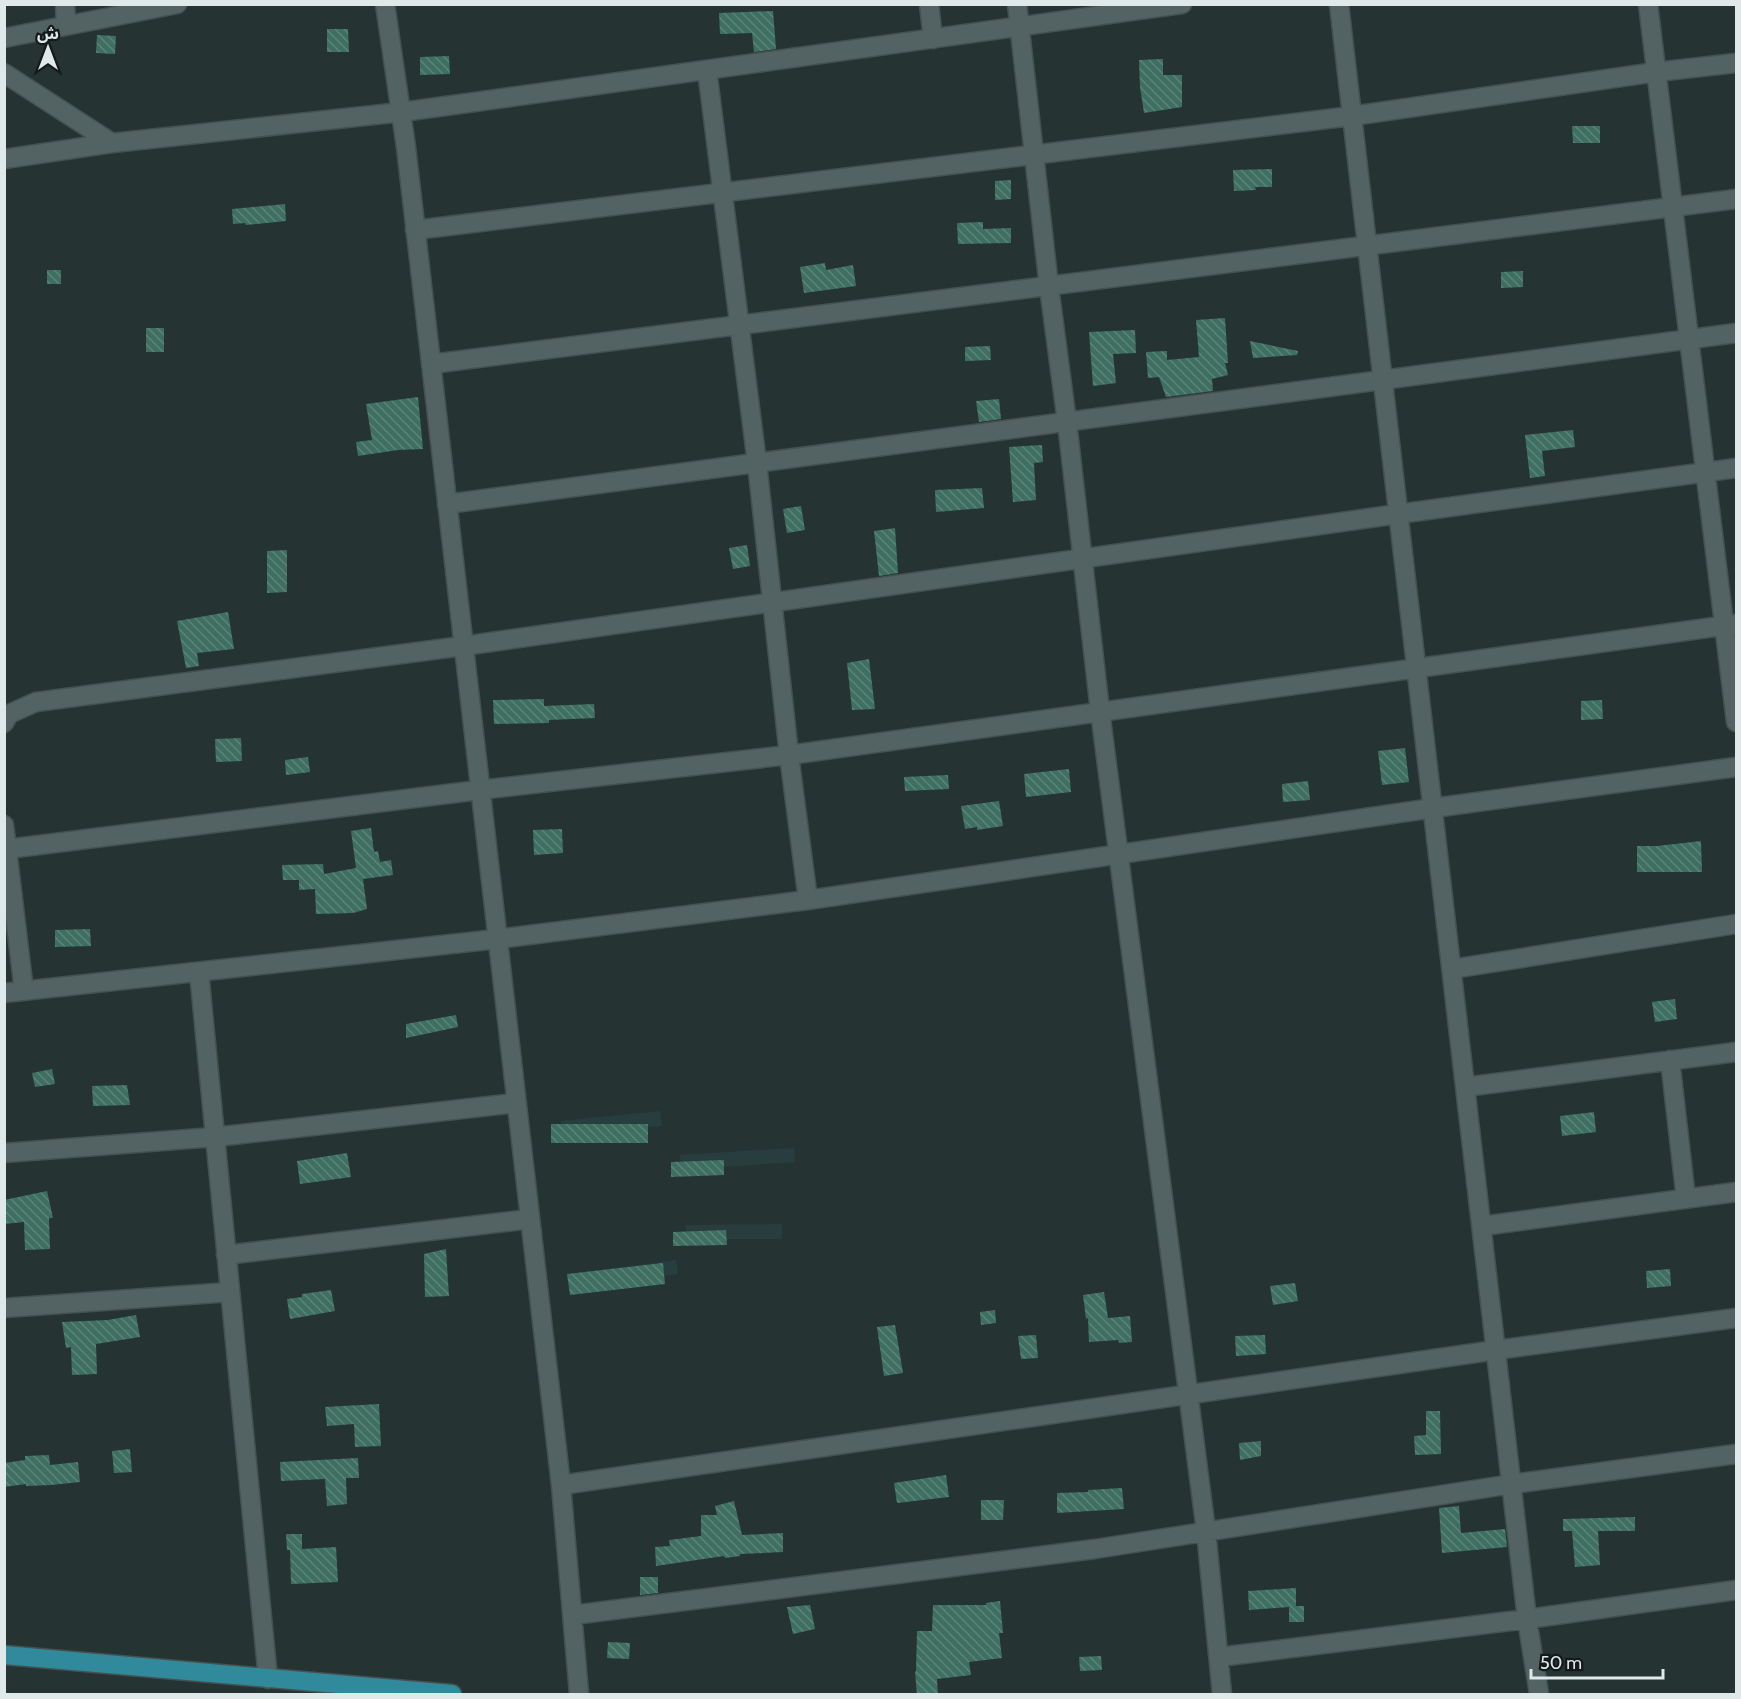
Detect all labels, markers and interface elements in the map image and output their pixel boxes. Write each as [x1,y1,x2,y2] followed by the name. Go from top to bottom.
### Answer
[18,18,78,78] north arrow
[37,24,59,43] text: ش
[1531,1642,1663,1680] scale bar
[1540,1652,1582,1674] text: 50 m

